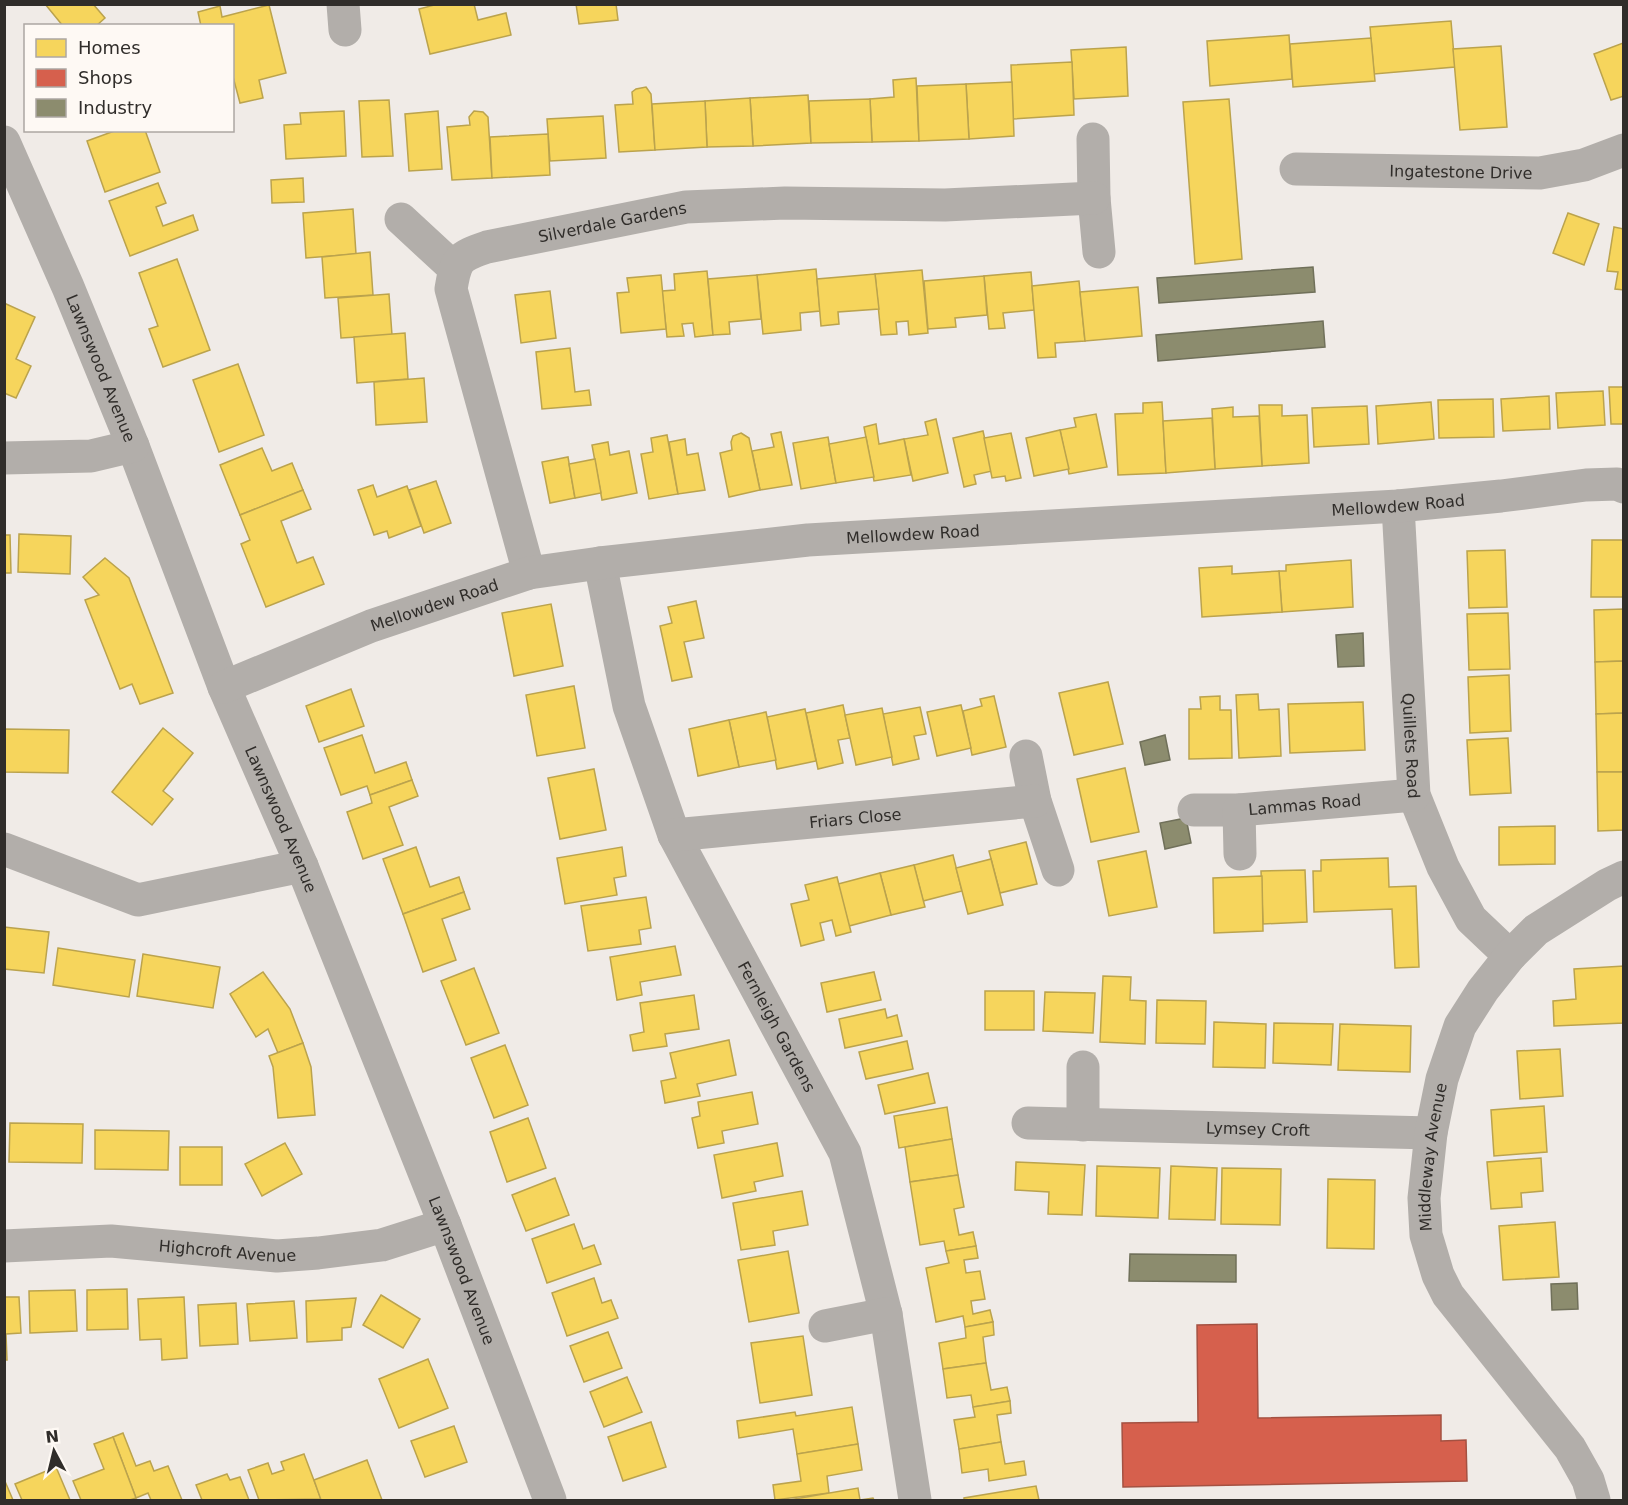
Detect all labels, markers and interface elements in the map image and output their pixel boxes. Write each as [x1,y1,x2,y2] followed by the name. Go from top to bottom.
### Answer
[24,24,234,132] legend
[78,37,141,58] text: Homes
[78,67,133,88] text: Shops
[78,97,152,118] text: Industry
[1389,161,1533,182] street label: Ingatestone Drive
[536,198,688,246] street label: Silverdale Gardens
[62,291,140,445] street label: Lawnswood Avenue
[1331,490,1466,519] street label: Mellowdew Road
[846,521,980,547] street label: Mellowdew Road
[368,574,501,635] street label: Mellowdew Road
[1399,692,1424,799] street label: Quillets Road
[241,743,321,895] street label: Lawnswood Avenue
[1247,790,1362,819] street label: Lammas Road
[808,804,902,832] street label: Friars Close
[734,958,820,1095] street label: Fernleigh Gardens
[1414,1081,1451,1232] street label: Middleway Avenue
[1206,1118,1310,1139] street label: Lymsey Croft
[425,1193,499,1347] street label: Lawnswood Avenue
[158,1236,297,1266] street label: Highcroft Avenue
[24,1421,84,1481] north arrow
[44,1426,60,1447] text: N

